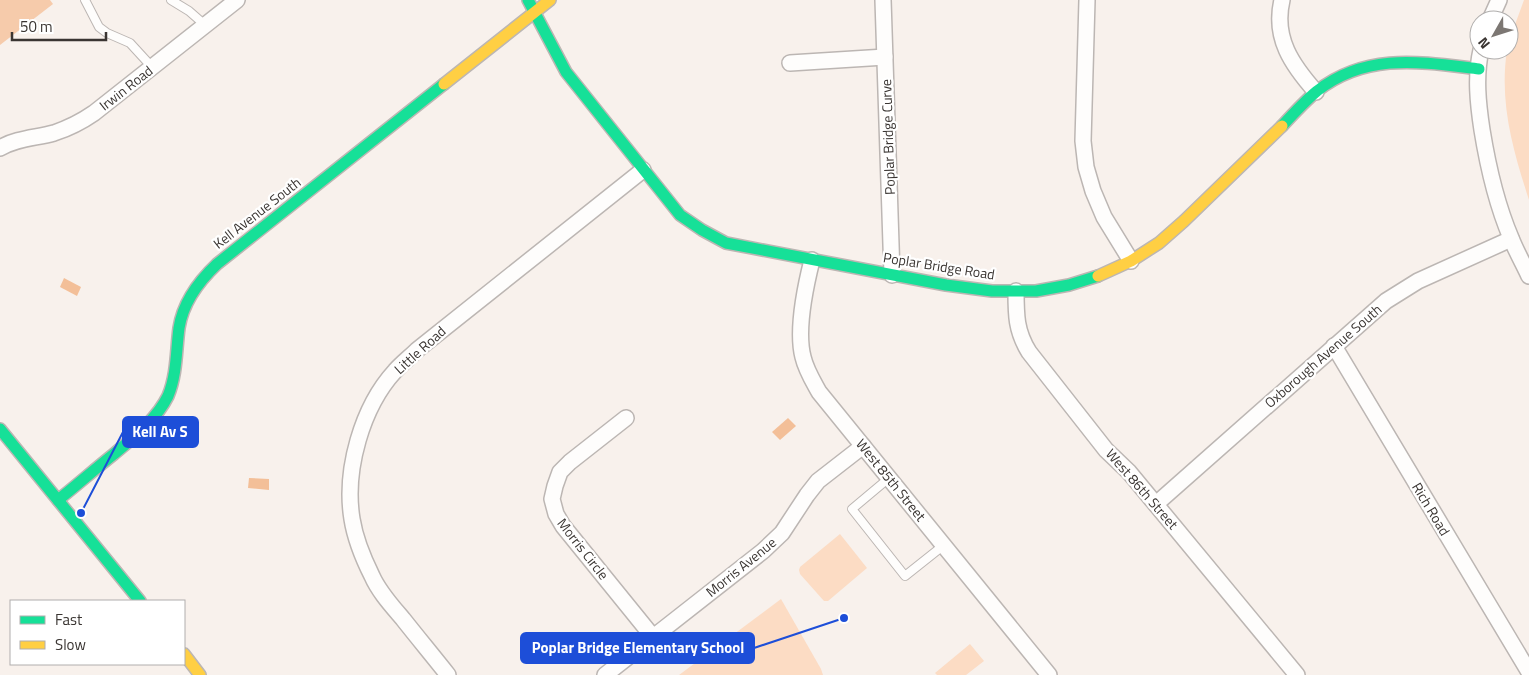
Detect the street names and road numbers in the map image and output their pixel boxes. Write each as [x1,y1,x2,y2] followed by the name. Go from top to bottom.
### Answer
[94,60,157,115] street label: Irwin Road
[875,79,900,195] street label: Poplar Bridge Curve
[208,172,305,254] street label: Kell Avenue South
[882,246,996,285] street label: Poplar Bridge Road
[1259,299,1386,413] street label: Oxborough Avenue South
[389,321,450,379] street label: Little Road
[851,434,931,526] street label: West 85th Street
[1101,444,1183,534] street label: West 86th Street
[1407,478,1456,539] street label: Rich Road
[553,513,614,584] street label: Morris Circle
[701,532,780,602] street label: Morris Avenue

